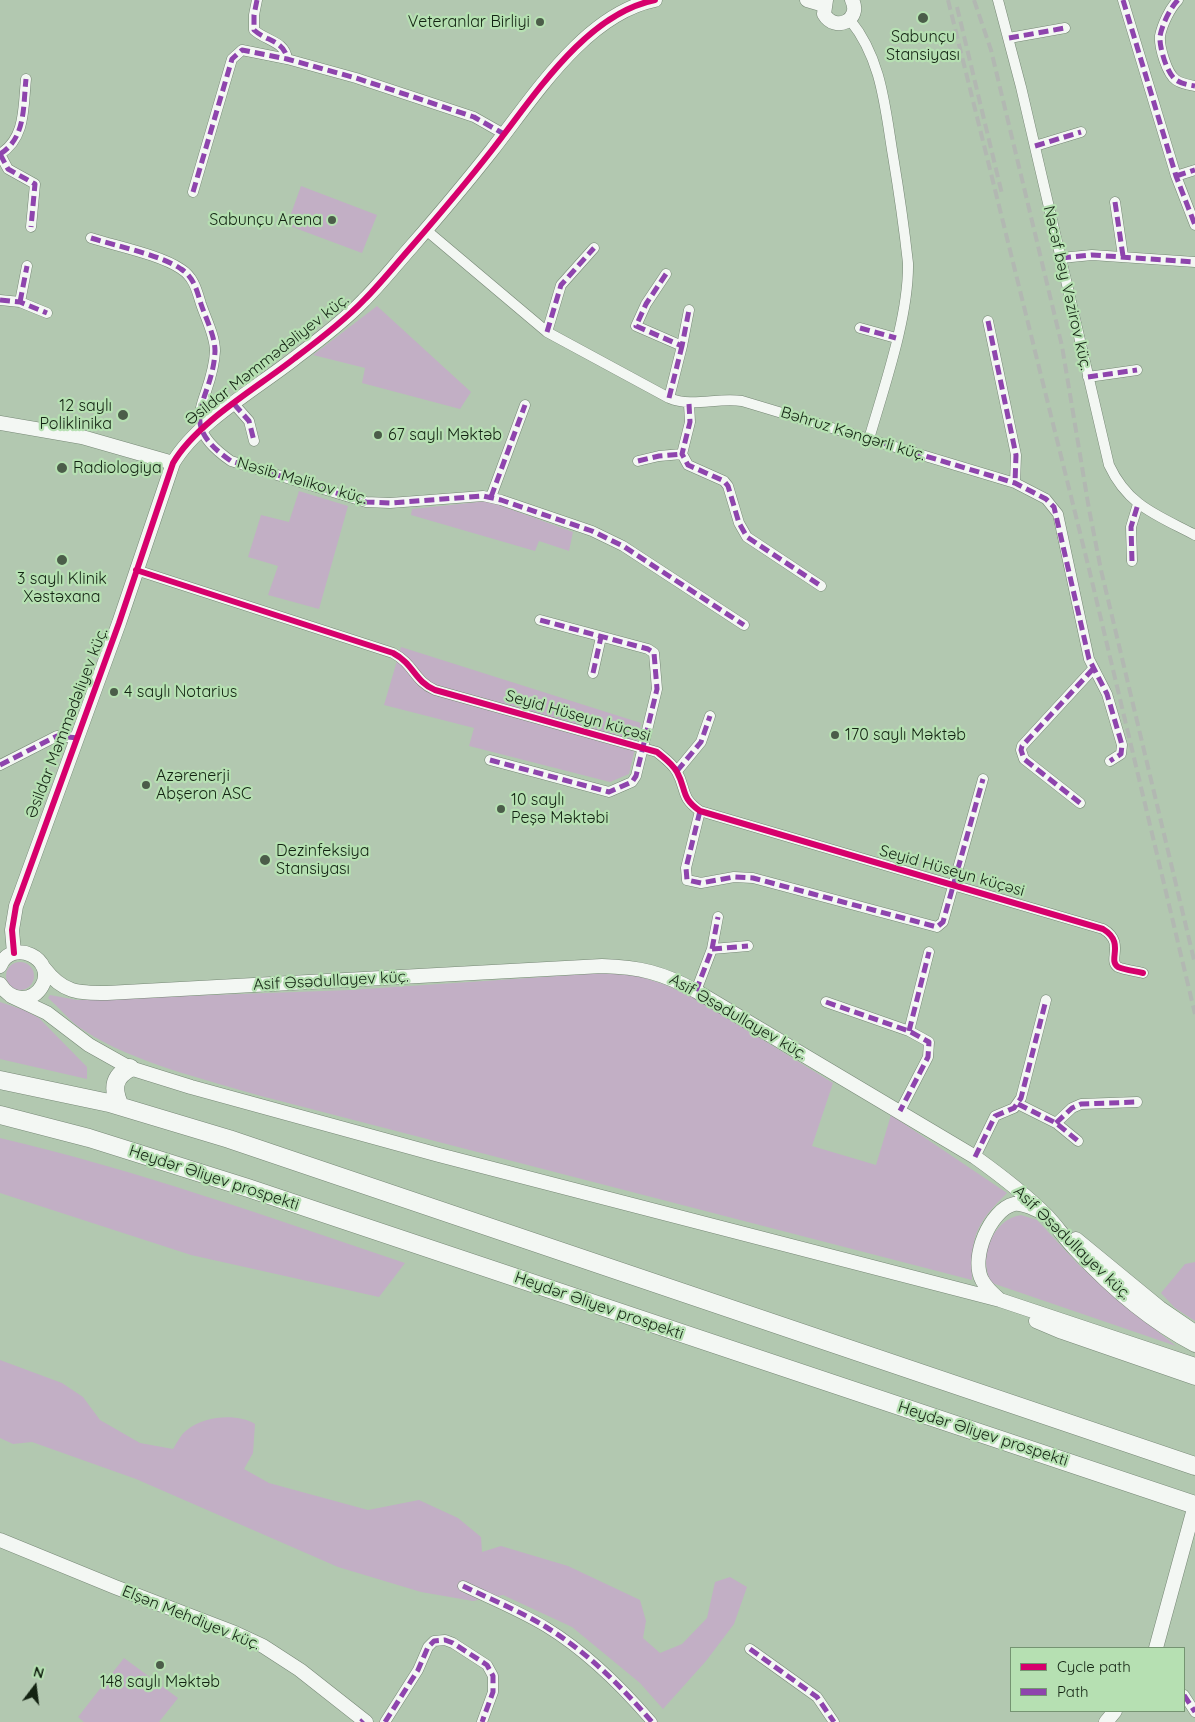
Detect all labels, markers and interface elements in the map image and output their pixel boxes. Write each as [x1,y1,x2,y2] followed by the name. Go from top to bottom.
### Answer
[916,11,930,25] marker: Sabunçu Stansiyası
[408,12,530,32] place label: Veteranlar Birliyi
[534,16,546,28] marker: Veteranlar Birliyi
[886,27,960,65] place label: Sabunçu Stansiyası
[1039,204,1095,372] street label: Nəcəf bəy Vəzirov küç.
[209,210,322,230] place label: Sabunçu Arena
[326,214,338,226] marker: Sabunçu Arena
[181,290,353,430] street label: Əsildar Məmmədəliyev küç.
[39,396,112,434] place label: 12 saylı Poliklinika
[778,403,928,465] street label: Bəhruz Kəngərli küç.
[116,408,130,422] marker: 12 saylı Poliklinika
[388,425,502,445] place label: 67 saylı Məktəb
[372,429,384,441] marker: 67 saylı Məktəb
[235,453,369,509] street label: Nəsib Məlikov küç.
[73,458,162,478] place label: Radiologiya
[55,461,69,475] marker: Radiologiya
[55,553,69,567] marker: 3 saylı Klinik Xəstəxana
[17,569,107,607] place label: 3 saylı Klinik Xəstəxana
[22,625,112,821] street label: Əsildar Məmmədəliyev küç.
[124,682,237,702] place label: 4 saylı Notarius
[108,686,120,698] marker: 4 saylı Notarius
[503,686,653,746] street label: Seyid Hüseyn küçəsi
[845,725,966,745] place label: 170 saylı Məktəb
[829,729,841,741] marker: 170 saylı Məktəb
[156,766,251,804] place label: Azərenerji Abşeron ASC
[140,779,152,791] marker: Azərenerji Abşeron ASC
[511,790,609,828] place label: 10 saylı Peşə Məktəbi
[495,803,507,815] marker: 10 saylı Peşə Məktəbi
[276,841,369,879] place label: Dezinfeksiya Stansiyası
[877,841,1027,901] street label: Seyid Hüseyn küçəsi
[258,853,272,867] marker: Dezinfeksiya Stansiyası
[253,967,409,995] street label: Asif Əsədullayev küç.
[666,970,810,1064] street label: Asif Əsədullayev küç.
[127,1141,301,1215] street label: Heydər Əliyev prospekti
[1009,1182,1135,1304] street label: Asif Əsədullayev küç.
[512,1268,686,1344] street label: Heydər Əliyev prospekti
[896,1397,1070,1471] street label: Heydər Əliyev prospekti
[119,1582,263,1654] street label: Elşən Mehdiyev küç.
[1010,1647,1185,1712] legend
[1057,1657,1131,1676] text: Cycle path
[154,1659,166,1671] marker: 148 saylı Məktəb
[10,1662,60,1712] north arrow
[32,1662,46,1683] text: N
[100,1672,220,1692] place label: 148 saylı Məktəb
[1057,1682,1089,1701] text: Path

